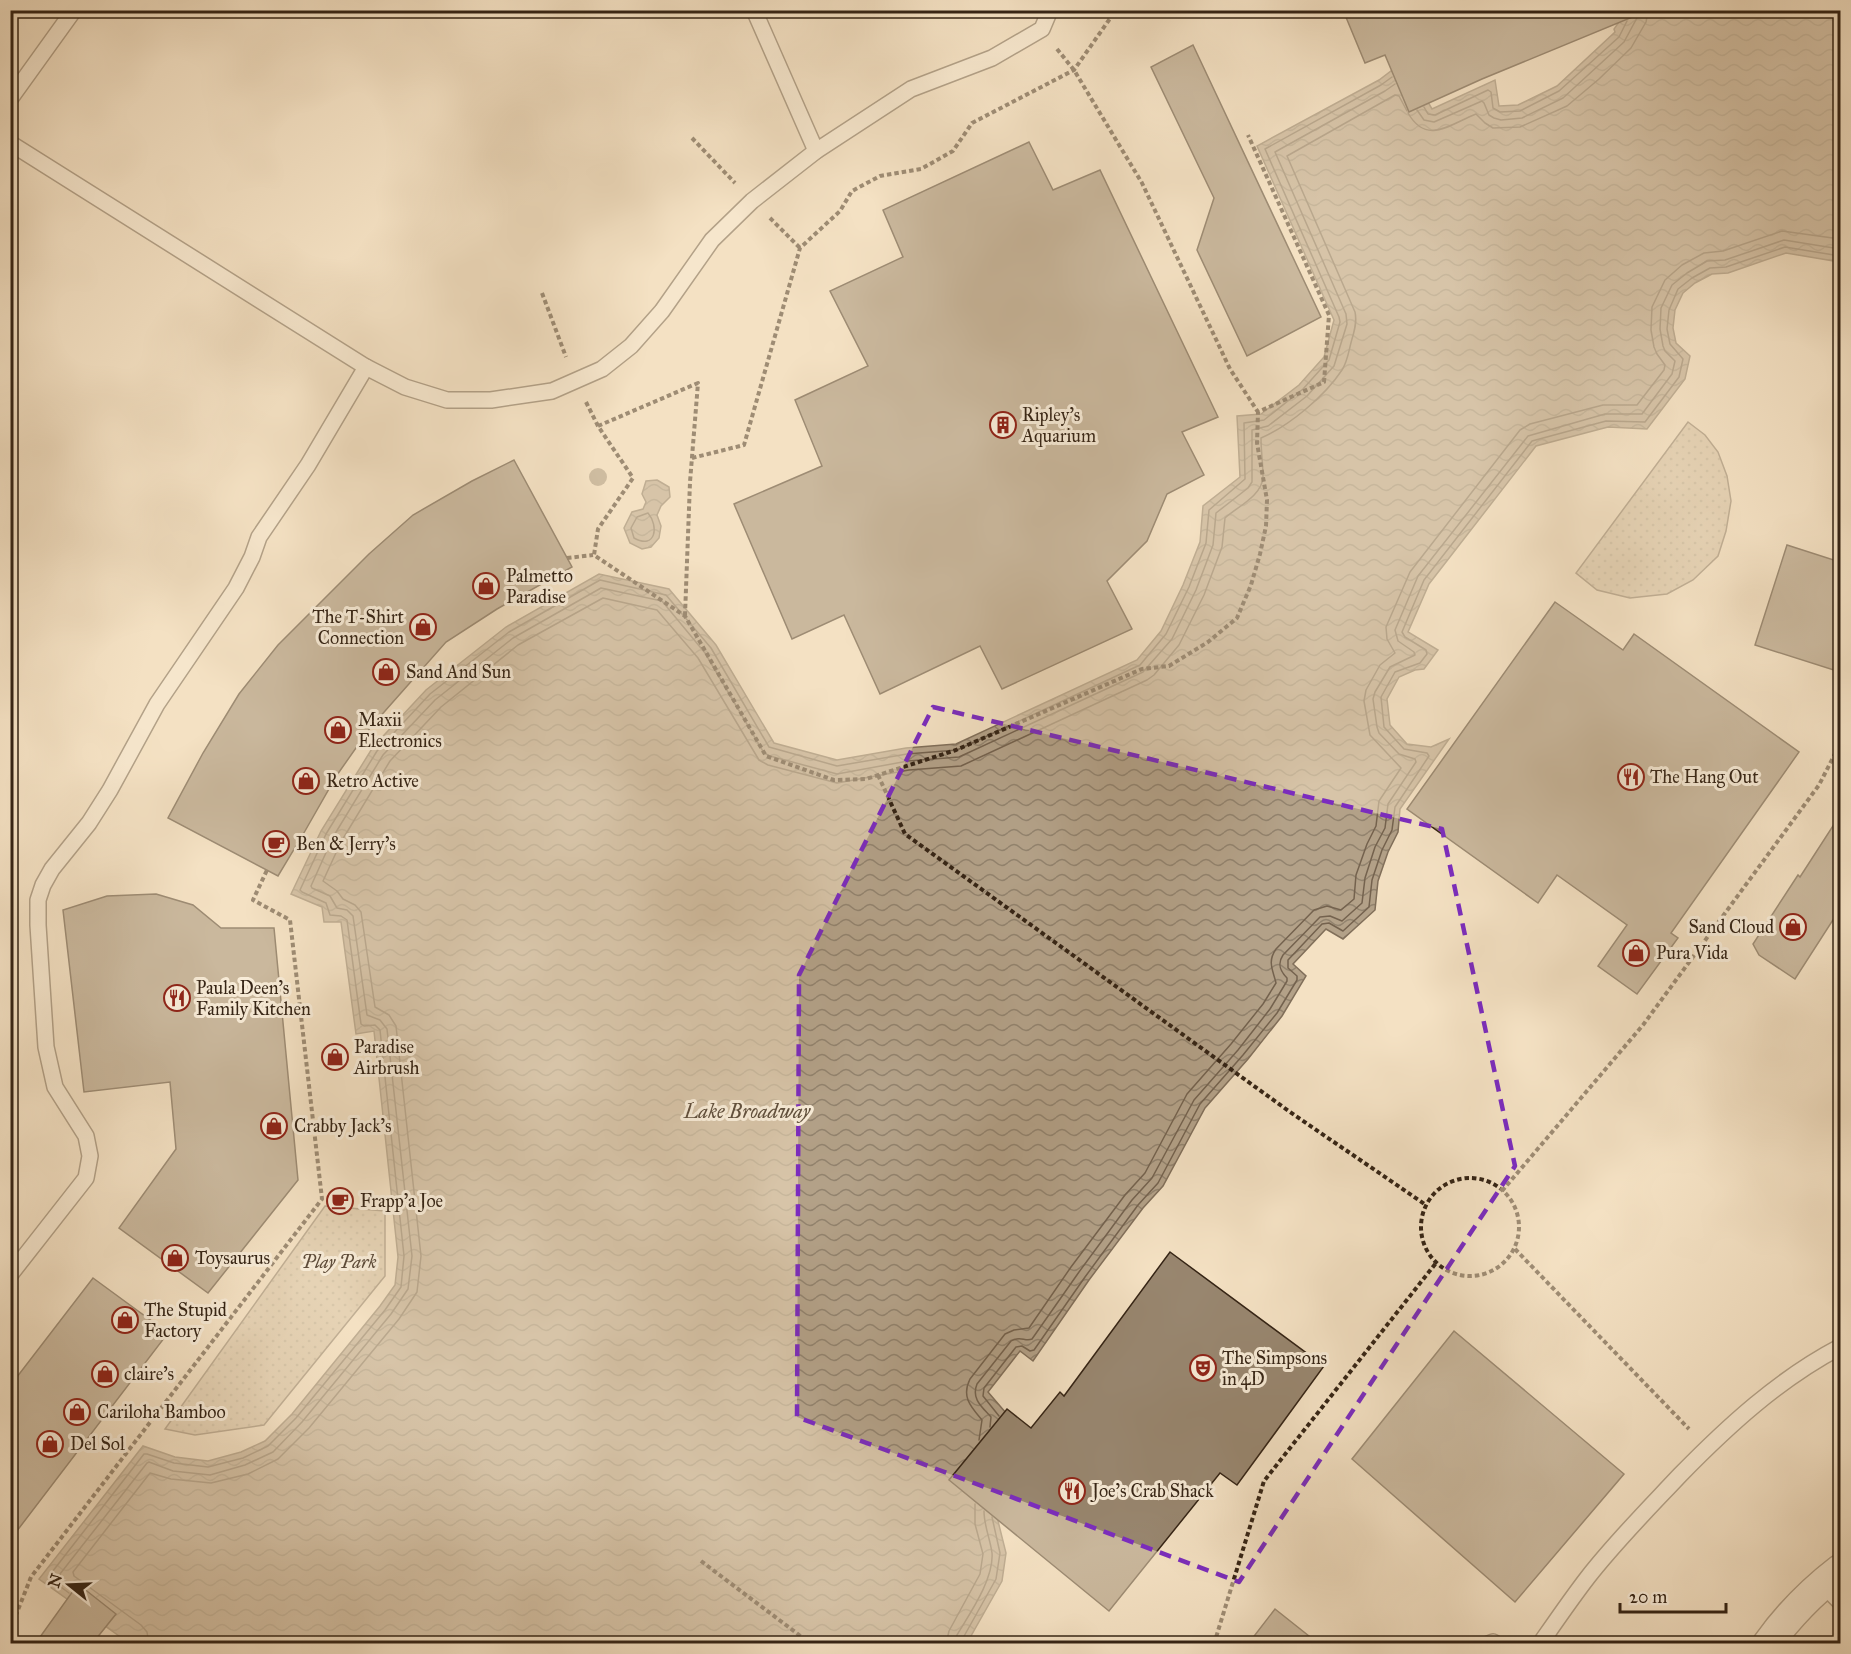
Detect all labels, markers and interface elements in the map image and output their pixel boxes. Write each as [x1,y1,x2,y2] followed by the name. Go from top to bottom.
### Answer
[1021,404,1096,448] place label: Ripley's Aquarium
[988,410,1018,440] building icon: Ripley's Aquarium
[506,565,573,608] place label: Palmetto Paradise
[471,571,501,601] shop icon: Palmetto Paradise
[312,606,405,649] place label: The T-Shirt Connection
[408,612,438,642] shop icon: The T-Shirt Connection
[371,657,401,687] shop icon: Sand And Sun
[406,661,511,683] place label: Sand And Sun
[358,709,442,752] place label: Maxii Electronics
[323,715,353,745] shop icon: Maxii Electronics
[1616,762,1646,792] restaurant icon: The Hang Out
[291,766,321,796] shop icon: Retro Active
[1650,766,1759,789] place label: The Hang Out
[326,770,419,792] place label: Retro Active
[261,829,291,859] cafe icon: Ben & Jerry's
[296,833,396,856] place label: Ben & Jerry's
[1778,912,1808,942] shop icon: Sand Cloud
[1689,916,1774,938] place label: Sand Cloud
[1621,938,1651,968] shop icon: Pura Vida
[1656,942,1729,964] place label: Pura Vida
[196,977,311,1020] place label: Paula Deen's Family Kitchen
[162,983,192,1013] restaurant icon: Paula Deen's Family Kitchen
[353,1036,420,1079] place label: Paradise Airbrush
[320,1042,350,1072] shop icon: Paradise Airbrush
[683,1099,812,1123] water label: Lake Broadway
[259,1111,289,1141] shop icon: Crabby Jack's
[294,1115,391,1138] place label: Crabby Jack's
[325,1186,355,1216] cafe icon: Frapp'a Joe
[360,1190,443,1213] place label: Frapp'a Joe
[160,1243,190,1273] shop icon: Toysaurus
[195,1247,270,1269] place label: Toysaurus
[301,1251,377,1273] park label: Play Park
[144,1299,227,1342] place label: The Stupid Factory
[110,1305,140,1335] shop icon: The Stupid Factory
[1222,1347,1327,1390] place label: The Simpsons in 4D
[1188,1353,1218,1383] theatre icon: The Simpsons in 4D
[90,1359,120,1389] shop icon: claire's
[124,1363,174,1385] place label: claire's
[62,1397,92,1427] shop icon: Cariloha Bamboo
[97,1401,226,1423] place label: Cariloha Bamboo
[35,1429,65,1459] shop icon: Del Sol
[70,1433,125,1455] place label: Del Sol
[1057,1476,1087,1506] restaurant icon: Joe's Crab Shack
[1090,1480,1214,1503] place label: Joe's Crab Shack
[39,1555,99,1615] north arrow
[44,1571,66,1590] text: N
[1620,1576,1726,1614] scale bar
[1629,1586,1667,1608] text: 20 m

